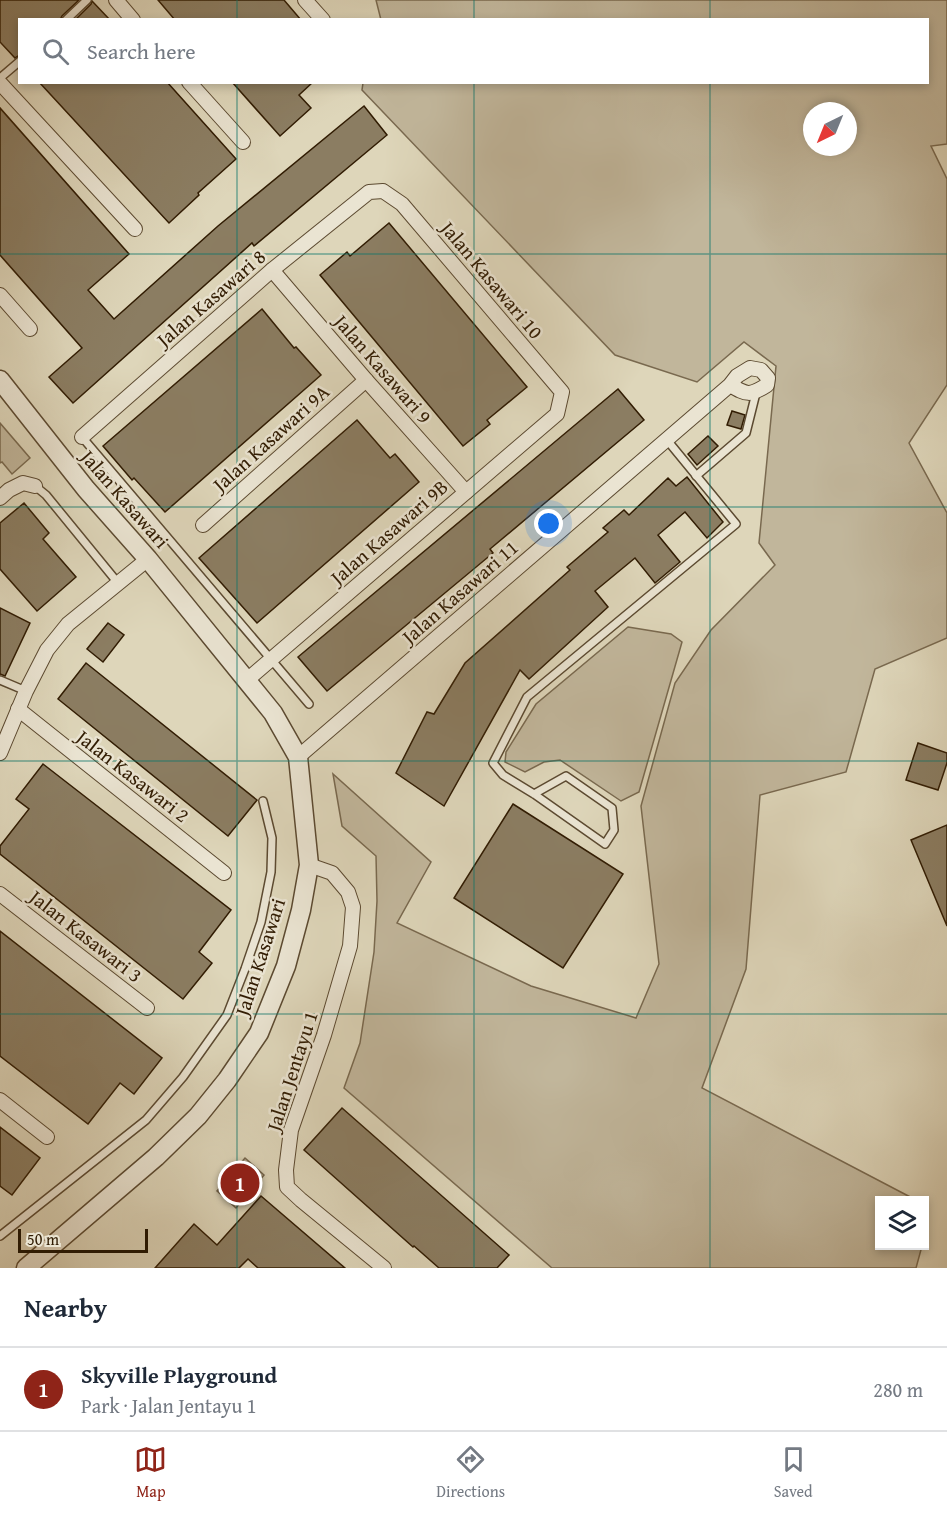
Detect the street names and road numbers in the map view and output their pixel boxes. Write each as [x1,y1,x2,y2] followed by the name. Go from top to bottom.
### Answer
[433,212,550,345] street label: Jalan Kasawari 10
[148,242,272,355] street label: Jalan Kasawari 8
[326,306,439,430] street label: Jalan Kasawari 9
[204,377,335,500] street label: Jalan Kasawari 9A
[72,441,177,555] street label: Jalan Kasawari
[321,472,454,593] street label: Jalan Kasawari 9B
[393,533,524,652] street label: Jalan Kasawari 11
[68,720,196,829] street label: Jalan Kasawari 2
[21,880,149,989] street label: Jalan Kasawari 3
[226,894,292,1022] street label: Jalan Kasawari
[258,1007,325,1137] street label: Jalan Jentayu 1

